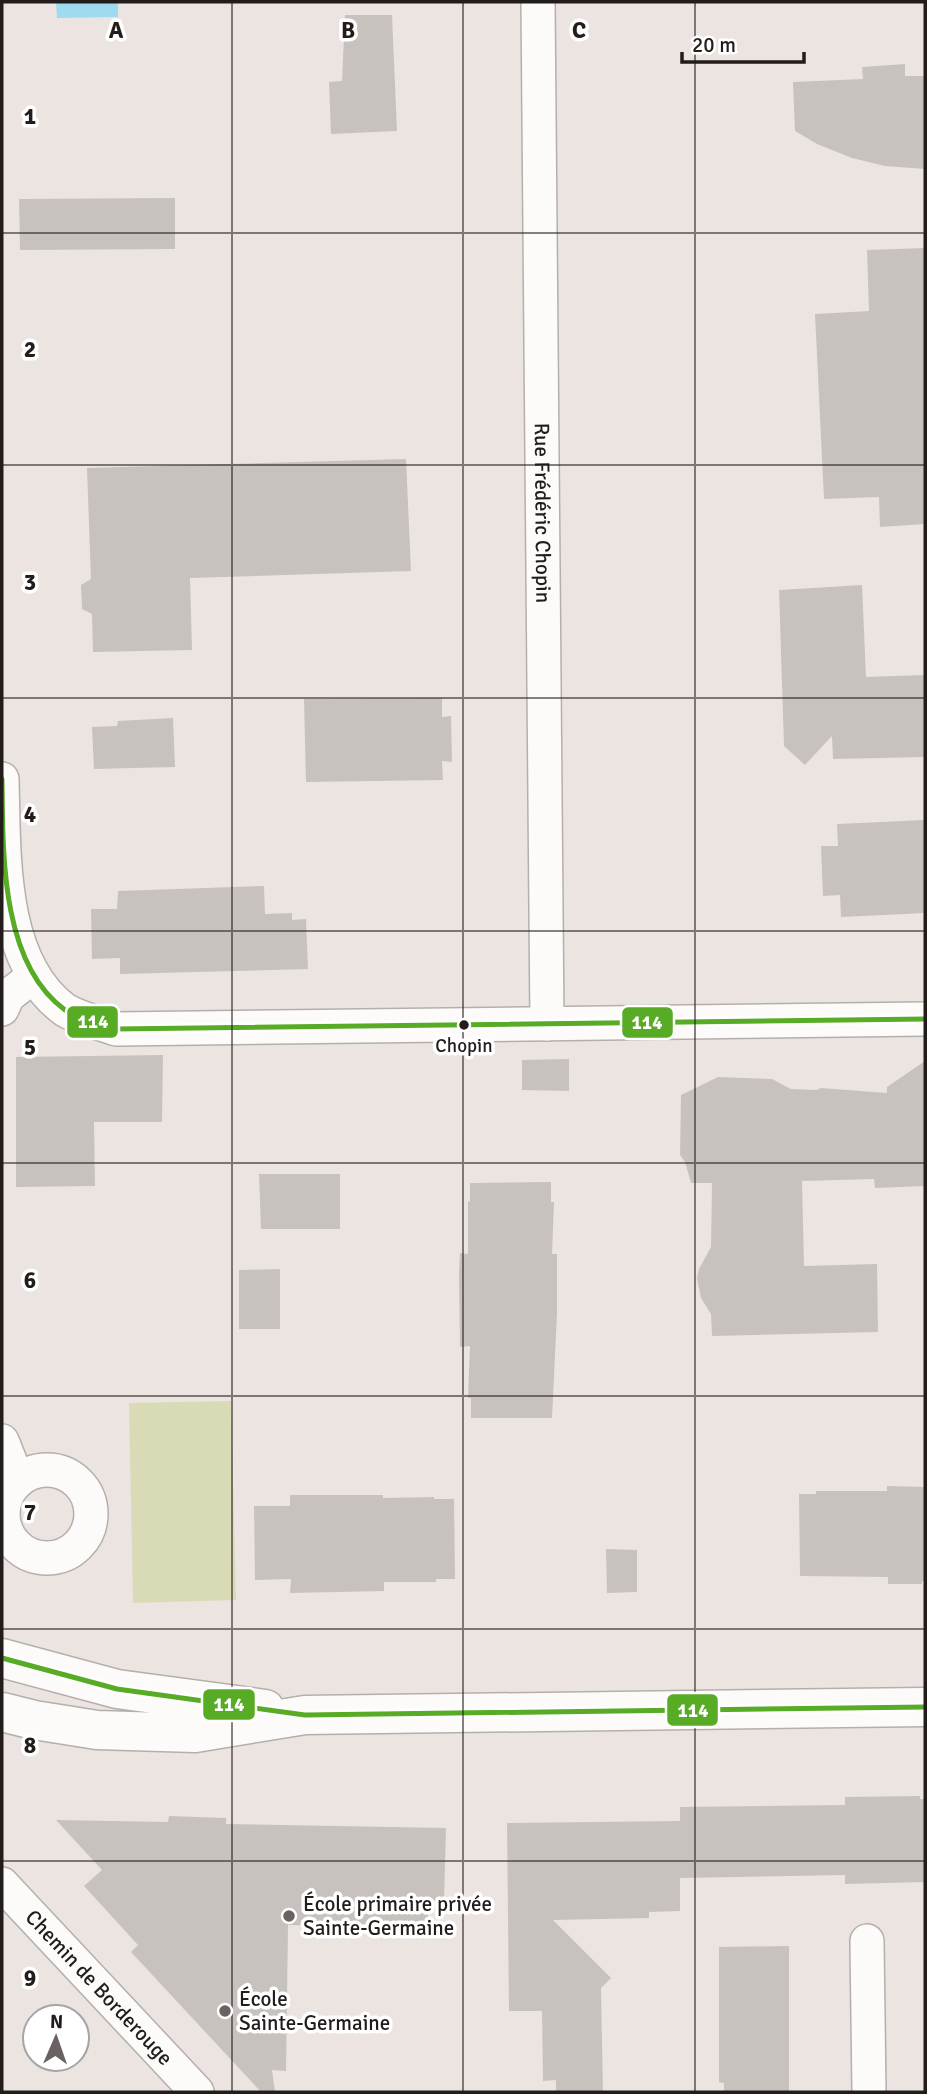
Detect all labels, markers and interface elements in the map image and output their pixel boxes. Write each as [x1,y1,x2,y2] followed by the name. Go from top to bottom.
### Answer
[109,16,124,45] text: A
[341,16,355,45] text: B
[572,16,586,45] text: C
[682,21,804,65] scale bar
[692,32,736,58] text: 20 m
[24,102,36,131] text: 1
[24,335,36,364] text: 2
[529,423,556,603] street label: Rue Frédéric Chopin
[24,568,36,597] text: 3
[24,800,36,829] text: 4
[66,1005,119,1039] line badge: 114
[621,1006,674,1039] line badge: 114
[78,1010,108,1034] text: 114
[632,1011,662,1035] text: 114
[457,1018,471,1032] marker: Chopin
[24,1033,36,1062] text: 5
[435,1034,493,1058] place label: Chopin
[24,1266,36,1295] text: 6
[24,1498,36,1527] text: 7
[202,1688,256,1721] line badge: 114
[214,1693,244,1717] text: 114
[666,1693,719,1727] line badge: 114
[678,1699,708,1723] text: 114
[24,1731,36,1760] text: 8
[303,1891,492,1941] place label: École primaire privée Sainte-Germaine
[20,1904,178,2071] street label: Chemin de Borderouge
[281,1908,297,1924] marker: École primaire privée Sainte-Germaine
[24,1964,36,1993] text: 9
[239,1986,390,2036] place label: École Sainte-Germaine
[21,2003,91,2073] north arrow
[217,2003,233,2019] marker: École Sainte-Germaine
[50,2010,64,2034] text: N

